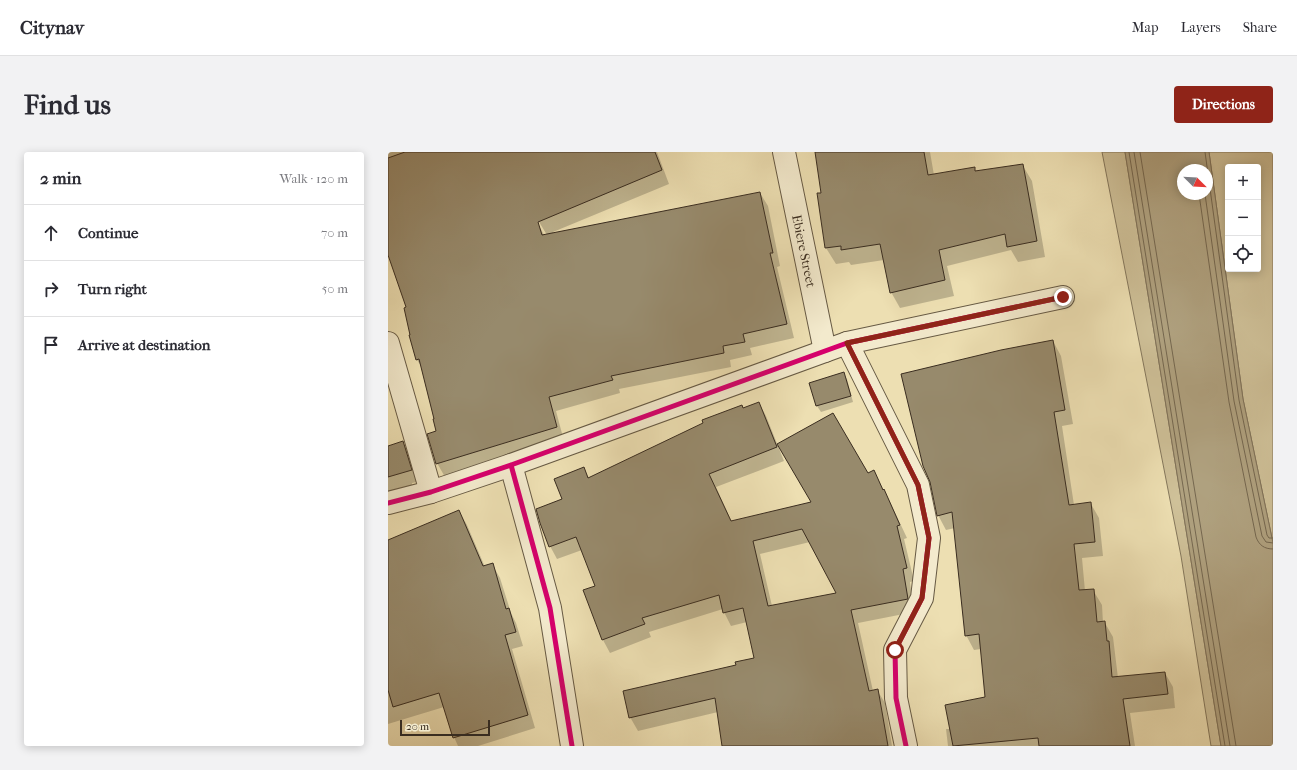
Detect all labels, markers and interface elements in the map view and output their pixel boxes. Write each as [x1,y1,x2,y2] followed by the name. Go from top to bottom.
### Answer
[20,17,84,39] text: Citynav
[1132,19,1159,36] text: Map
[1181,19,1221,36] text: Layers
[1243,19,1277,36] text: Share
[1174,86,1273,123] button: Directions
[24,88,111,121] text: Find us
[1177,164,1213,200] north arrow
[1225,164,1261,272] map controls
[1225,164,1261,200] button: +
[40,168,81,188] text: 2 min
[280,171,348,186] text: Walk · 120 m
[1225,200,1261,236] button: −
[789,213,819,289] street label: Ebiere Street
[40,222,62,244] icon: ahead
[78,224,138,242] text: Continue
[321,225,348,240] text: 70 m
[1225,236,1261,272] button: locate
[40,278,62,300] icon: right
[78,280,147,298] text: Turn right
[322,281,348,296] text: 50 m
[1054,288,1072,306] route end
[40,334,62,356] icon: arrive
[78,336,210,354] text: Arrive at destination
[886,641,904,659] route start
[400,718,490,737] scale bar
[406,720,429,733] text: 20 m

